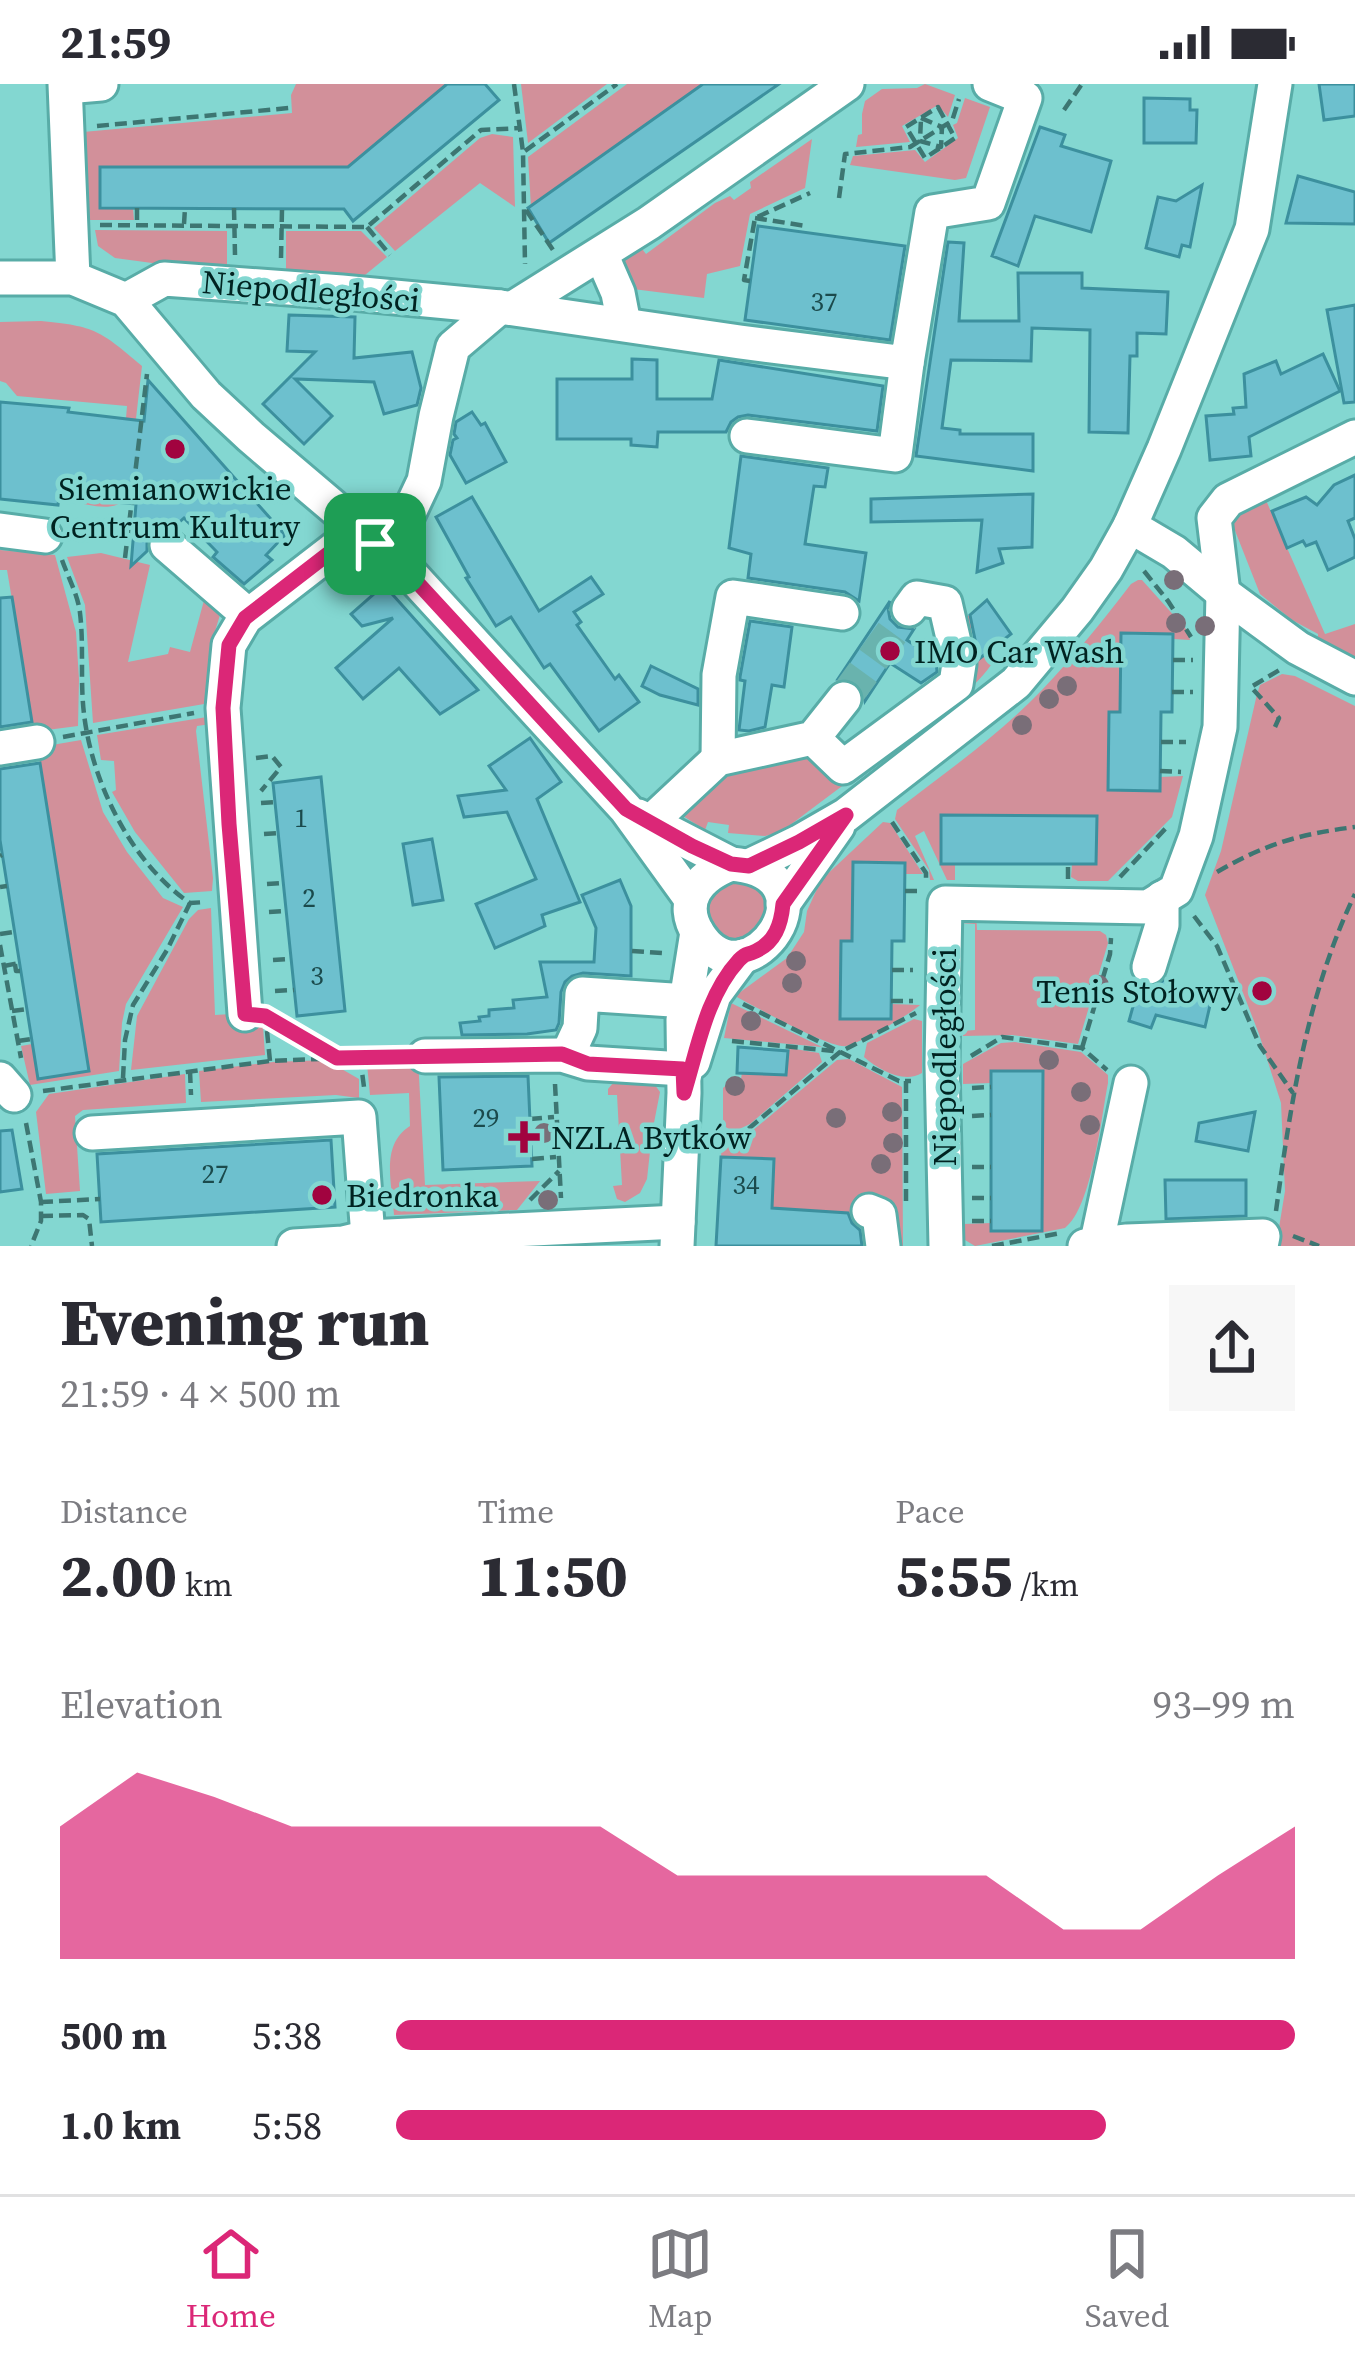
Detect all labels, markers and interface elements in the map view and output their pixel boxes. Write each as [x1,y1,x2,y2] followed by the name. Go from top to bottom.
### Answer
[60,11,171,73] text: 21:59
[200,259,422,323] street label: Niepodległości
[811,283,838,320] house number: 37
[162,436,188,462] marker: Siemianowickie Centrum Kultury
[50,466,300,549] place label: Siemianowickie Centrum Kultury
[324,493,426,595] pin
[342,511,408,577] icon: arrive
[914,629,1124,674] place label: IMO Car Wash
[877,638,903,664] marker: IMO Car Wash
[294,799,308,836] house number: 1
[302,879,316,916] house number: 2
[922,948,967,1166] street label: Niepodległości
[310,957,324,994] house number: 3
[1036,969,1238,1014] place label: Tenis Stołowy
[1249,978,1275,1004] marker: Tenis Stołowy
[473,1099,500,1136] house number: 29
[551,1115,752,1160] place label: NZLA Bytków
[508,1121,540,1153] marker: NZLA Bytków
[202,1155,229,1192] house number: 27
[733,1166,760,1203] house number: 34
[346,1173,499,1218] place label: Biedronka
[309,1182,335,1208] marker: Biedronka
[60,1277,430,1367] text: Evening run
[1169,1285,1295,1411] button: share
[60,1367,341,1420] text: 21:59 · 4 × 500 m
[60,1489,188,1534] text: Distance
[478,1489,554,1534] text: Time
[895,1489,965,1534] text: Pace
[60,1534,177,1616] text: 2.00
[478,1534,628,1616] text: 11:50
[895,1534,1013,1616] text: 5:55
[177,1562,233,1607] text: km
[1013,1562,1079,1607] text: /km
[60,1678,223,1731] text: Elevation
[1153,1678,1295,1731] text: 93–99 m
[60,2009,167,2062] text: 500 m
[252,2009,322,2062] text: 5:38
[60,2099,181,2152] text: 1.0 km
[252,2099,322,2152] text: 5:58
[186,2221,276,2338] tab: Home
[647,2221,713,2338] tab: Map
[1085,2221,1169,2338] tab: Saved

